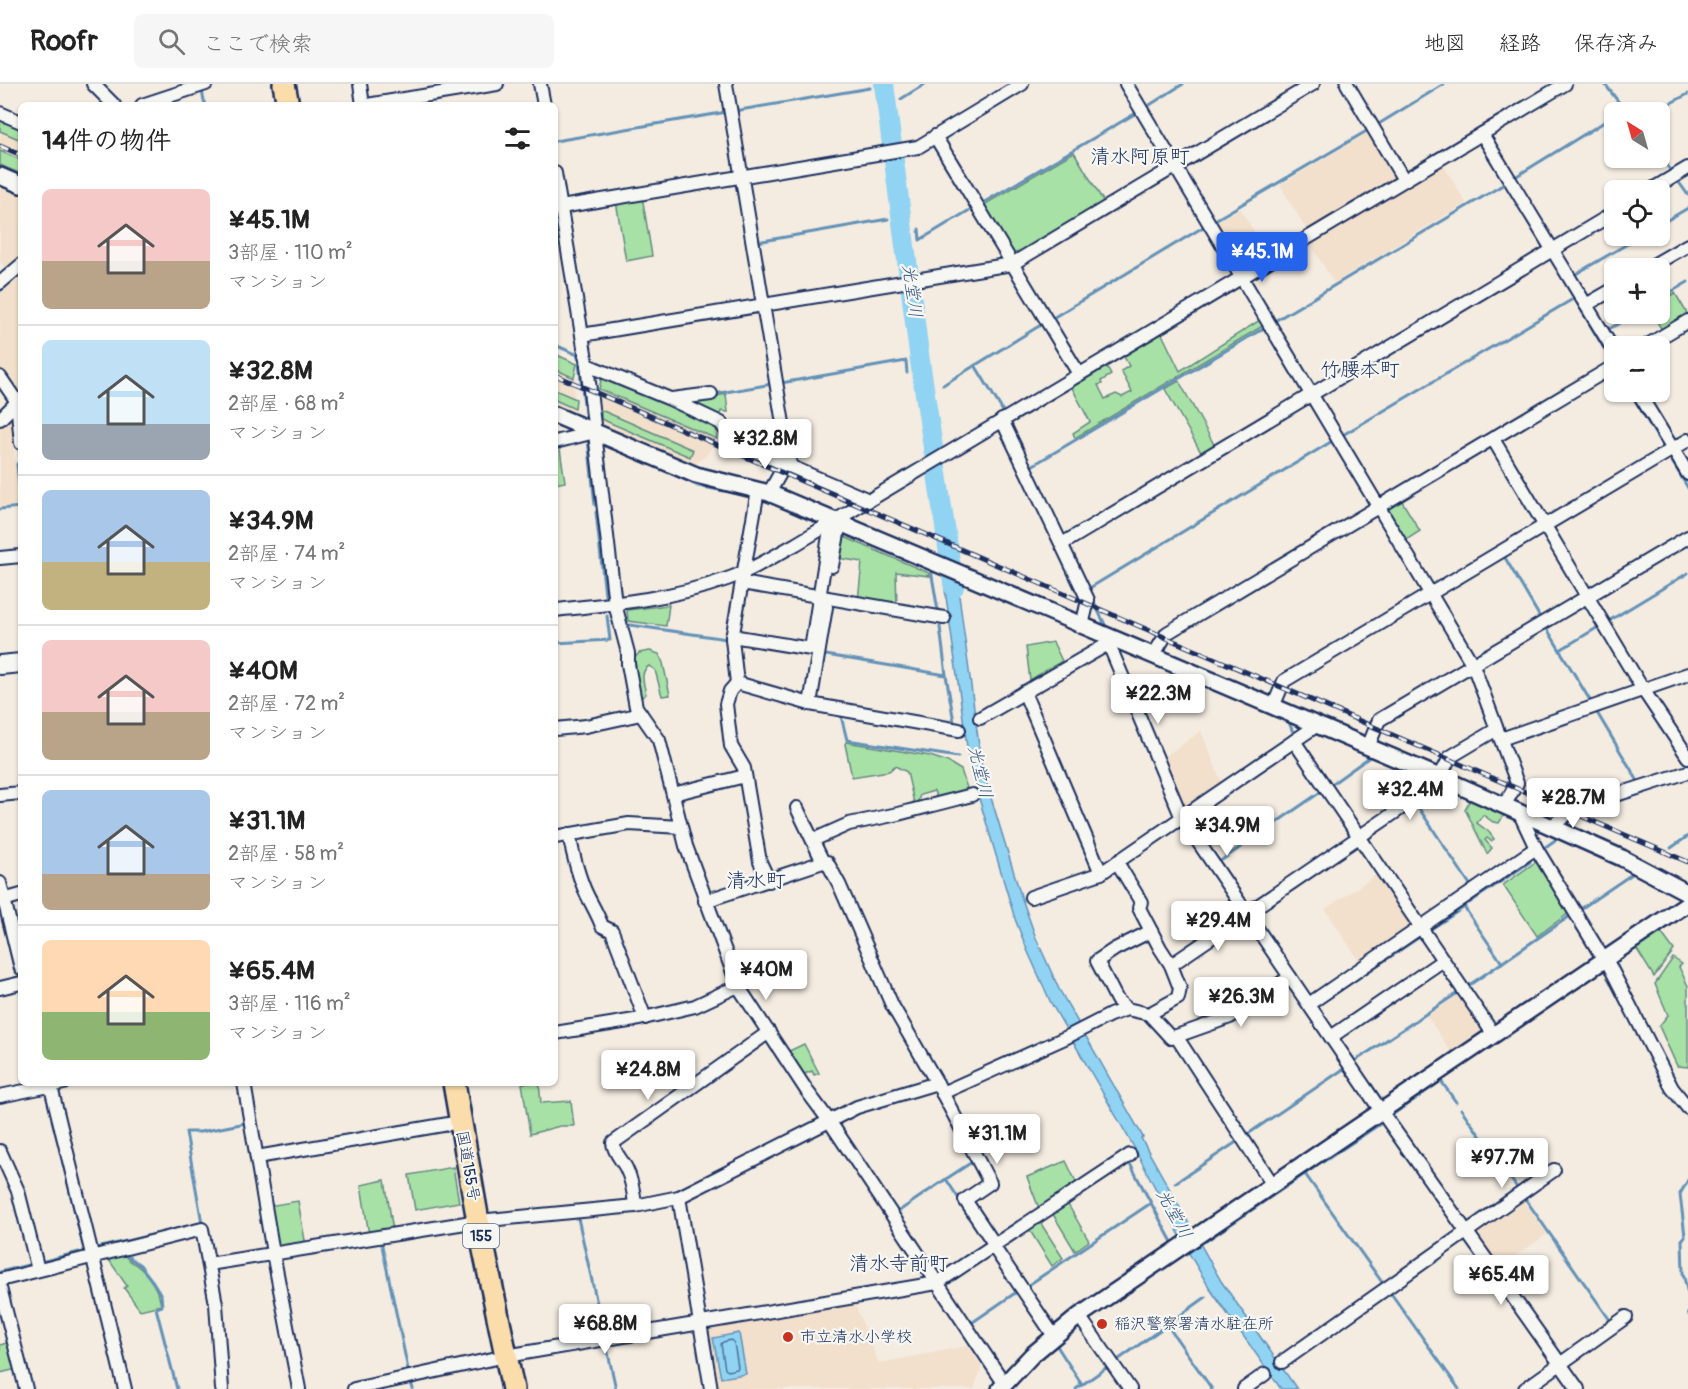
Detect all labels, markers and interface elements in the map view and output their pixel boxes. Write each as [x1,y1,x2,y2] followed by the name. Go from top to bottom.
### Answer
[134,14,554,68] search box
[30,24,98,59] text: Roofr
[155,25,188,58] icon: search
[203,30,313,58] text: ここで検索
[1424,30,1466,57] text: 地図
[1499,30,1541,57] text: 経路
[1574,30,1658,57] text: 保存済み
[1604,102,1670,168] north arrow
[1604,102,1670,402] map controls
[501,122,534,155] icon: filters
[42,125,171,157] text: 14件の物件
[1090,144,1190,169] district label: 清水阿原町
[1604,180,1670,246] button: locate
[228,204,310,236] text: ¥45.1M
[90,213,162,285] icon: home
[1213,232,1311,283] pin: ¥45.1M
[1231,239,1293,264] text: ¥45.1M
[228,240,353,265] text: 3部屋 · 110 m²
[1604,258,1670,324] button: +
[897,263,927,319] water label: 光堂川
[228,269,327,294] text: マンション
[1604,336,1670,402] button: −
[228,355,313,387] text: ¥32.8M
[1320,357,1400,382] district label: 竹腰本町
[90,364,162,436] icon: home
[228,391,345,416] text: 2部屋 · 68 m²
[716,419,814,470] pin: ¥32.8M
[228,420,327,445] text: マンション
[732,426,798,451] text: ¥32.8M
[228,505,313,537] text: ¥34.9M
[90,514,162,586] icon: home
[228,541,345,566] text: 2部屋 · 74 m²
[228,570,327,595] text: マンション
[228,655,298,687] text: ¥40M
[90,664,162,736] icon: home
[1109,674,1207,725] pin: ¥22.3M
[1125,681,1191,706] text: ¥22.3M
[228,691,345,716] text: 2部屋 · 72 m²
[228,720,327,745] text: マンション
[963,743,997,801] water label: 光堂川
[1361,770,1459,821] pin: ¥32.4M
[1377,777,1443,802] text: ¥32.4M
[1524,778,1622,829] pin: ¥28.7M
[1541,785,1605,810] text: ¥28.7M
[228,805,305,837] text: ¥31.1M
[1178,806,1276,857] pin: ¥34.9M
[1194,813,1260,838] text: ¥34.9M
[90,814,162,886] icon: home
[228,841,344,866] text: 2部屋 · 58 m²
[726,868,786,893] district label: 清水町
[228,870,327,895] text: マンション
[1169,901,1267,952] pin: ¥29.4M
[1185,908,1251,933] text: ¥29.4M
[730,950,802,1001] pin: ¥40M
[228,955,315,987] text: ¥65.4M
[739,957,793,982] text: ¥40M
[90,964,162,1036] icon: home
[1192,977,1290,1028] pin: ¥26.3M
[1208,984,1274,1009] text: ¥26.3M
[228,991,351,1016] text: 3部屋 · 116 m²
[228,1020,327,1045] text: マンション
[599,1050,697,1101] pin: ¥24.8M
[615,1057,681,1082] text: ¥24.8M
[948,1114,1046,1165] pin: ¥31.1M
[967,1121,1027,1146] text: ¥31.1M
[452,1129,484,1203] street label: 国道155号
[1453,1138,1551,1189] pin: ¥97.7M
[1470,1145,1534,1170] text: ¥97.7M
[1151,1185,1197,1243] water label: 光堂川
[463,1224,499,1248] road number: 155
[849,1251,949,1276] district label: 清水寺前町
[1452,1255,1550,1306] pin: ¥65.4M
[1468,1262,1534,1287] text: ¥65.4M
[556,1304,654,1355] pin: ¥68.8M
[573,1311,637,1336] text: ¥68.8M
[1114,1314,1274,1334] place label: 稲沢警察署清水駐在所
[1095,1317,1109,1331] marker: 稲沢警察署清水駐在所
[800,1327,912,1347] place label: 市立清水小学校
[781,1330,795,1344] marker: 市立清水小学校

